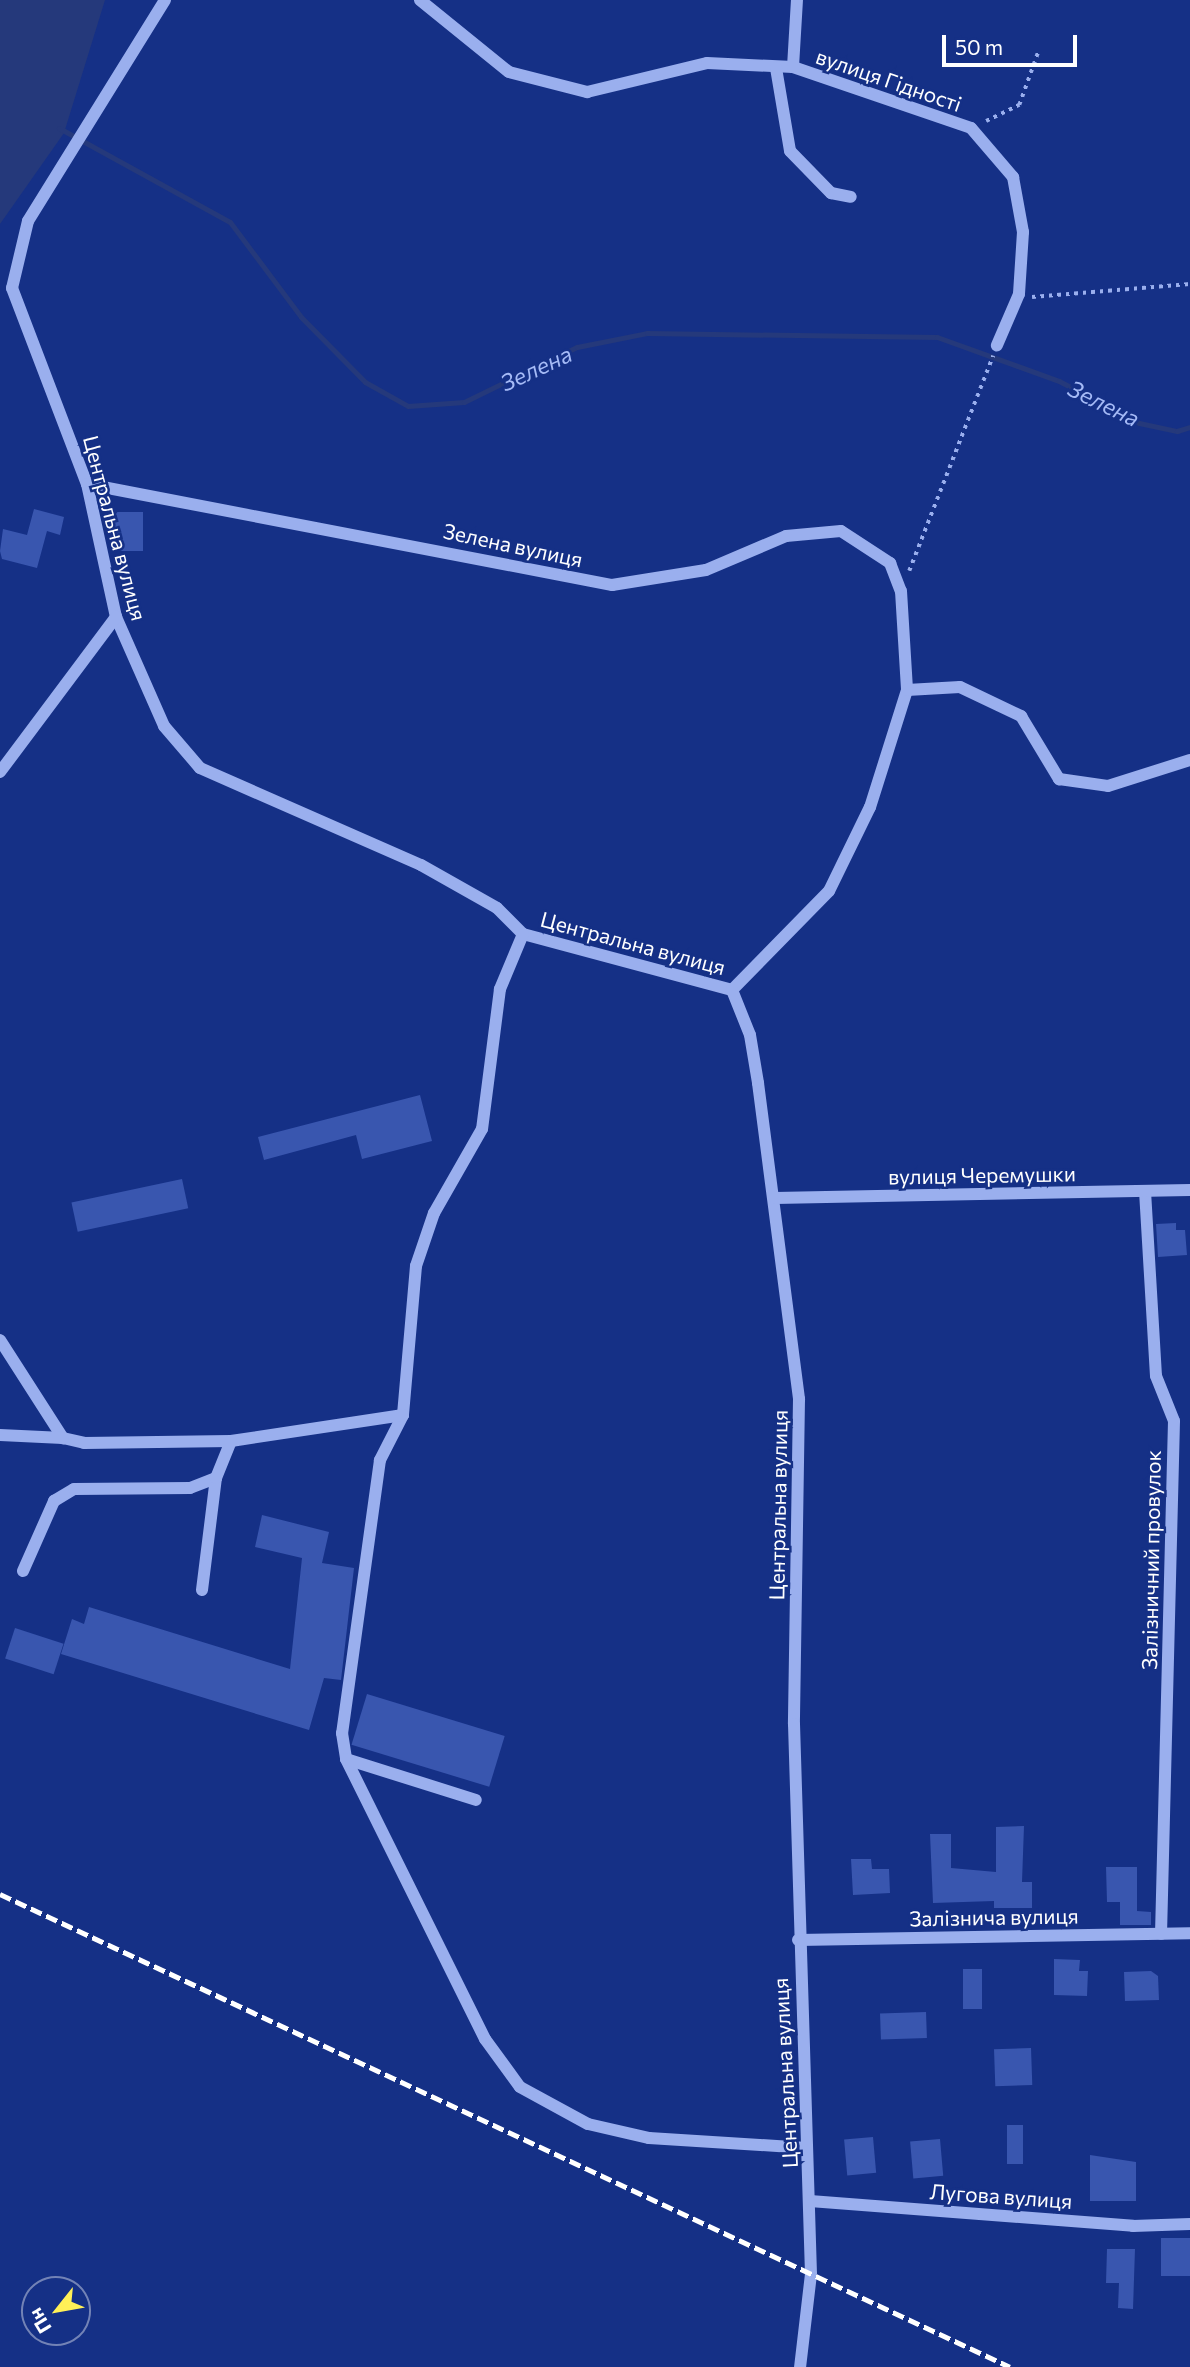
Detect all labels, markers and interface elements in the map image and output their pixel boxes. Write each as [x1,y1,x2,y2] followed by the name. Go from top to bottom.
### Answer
[945,21,1080,65] scale bar
[955,34,1003,59] text: 50 m
[813,43,965,117] street label: вулиця Гідності
[496,339,576,397] water label: Зелена
[1064,374,1144,432] water label: Зелена
[78,433,152,623] street label: Центральна вулиця
[441,518,585,572] street label: Зелена вулиця
[538,906,728,980] street label: Центральна вулиця
[888,1161,1076,1189] street label: вулиця Черемушки
[764,1409,792,1601] street label: Центральна вулиця
[1136,1450,1166,1670] street label: Залізничний провулок
[909,1903,1079,1931] street label: Залізнича вулиця
[767,1977,803,2169] street label: Центральна вулиця
[929,2178,1073,2214] street label: Лугова вулиця
[21,2276,91,2346] north arrow
[23,2304,56,2338] text: Пн

